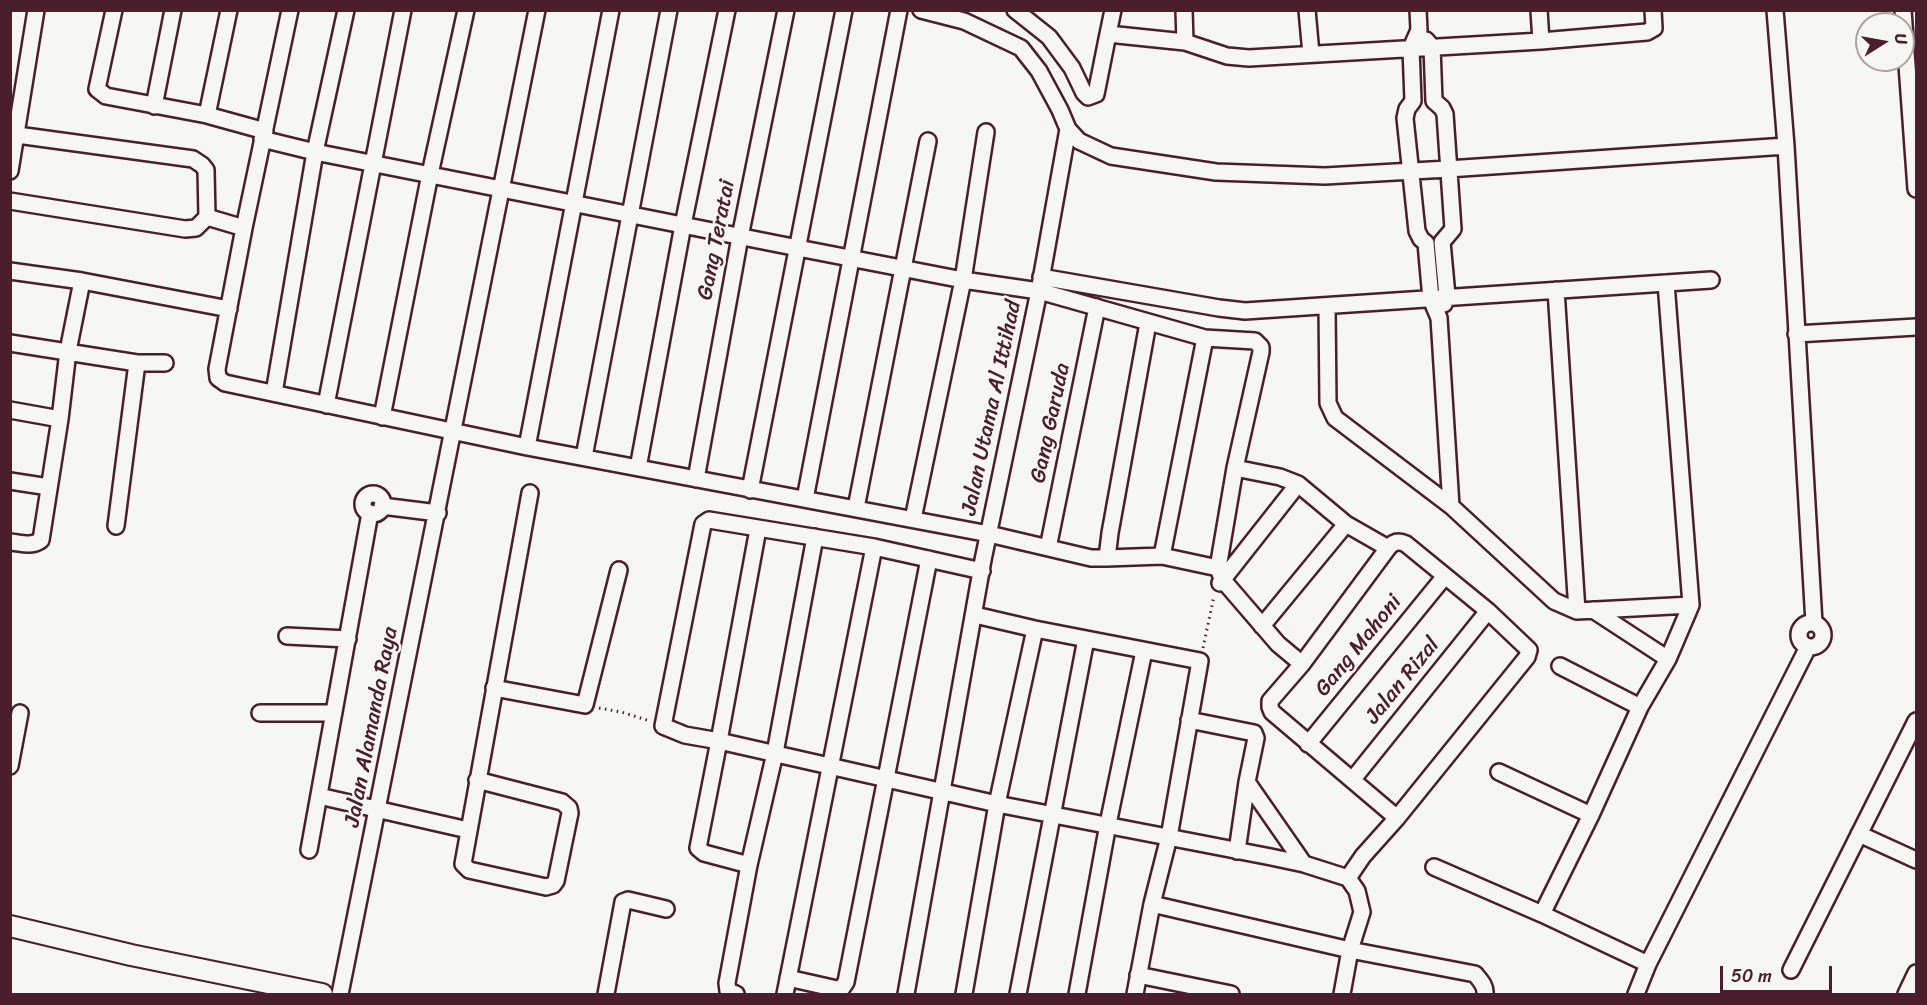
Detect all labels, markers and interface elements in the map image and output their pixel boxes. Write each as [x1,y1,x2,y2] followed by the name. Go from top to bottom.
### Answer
[1855,12,1915,72] north arrow
[1886,31,1916,47] text: U
[692,178,742,302] street label: Gang Teratai
[956,298,1028,518] street label: Jalan Utama Al Ittihad
[1025,361,1077,485] street label: Gang Garuda
[1310,590,1408,702] street label: Gang Mahoni
[340,625,404,829] street label: Jalan Alamanda Raya
[1360,632,1446,730] street label: Jalan Rizal
[1723,954,1836,992] scale bar
[1731,960,1772,992] text: 50 m

